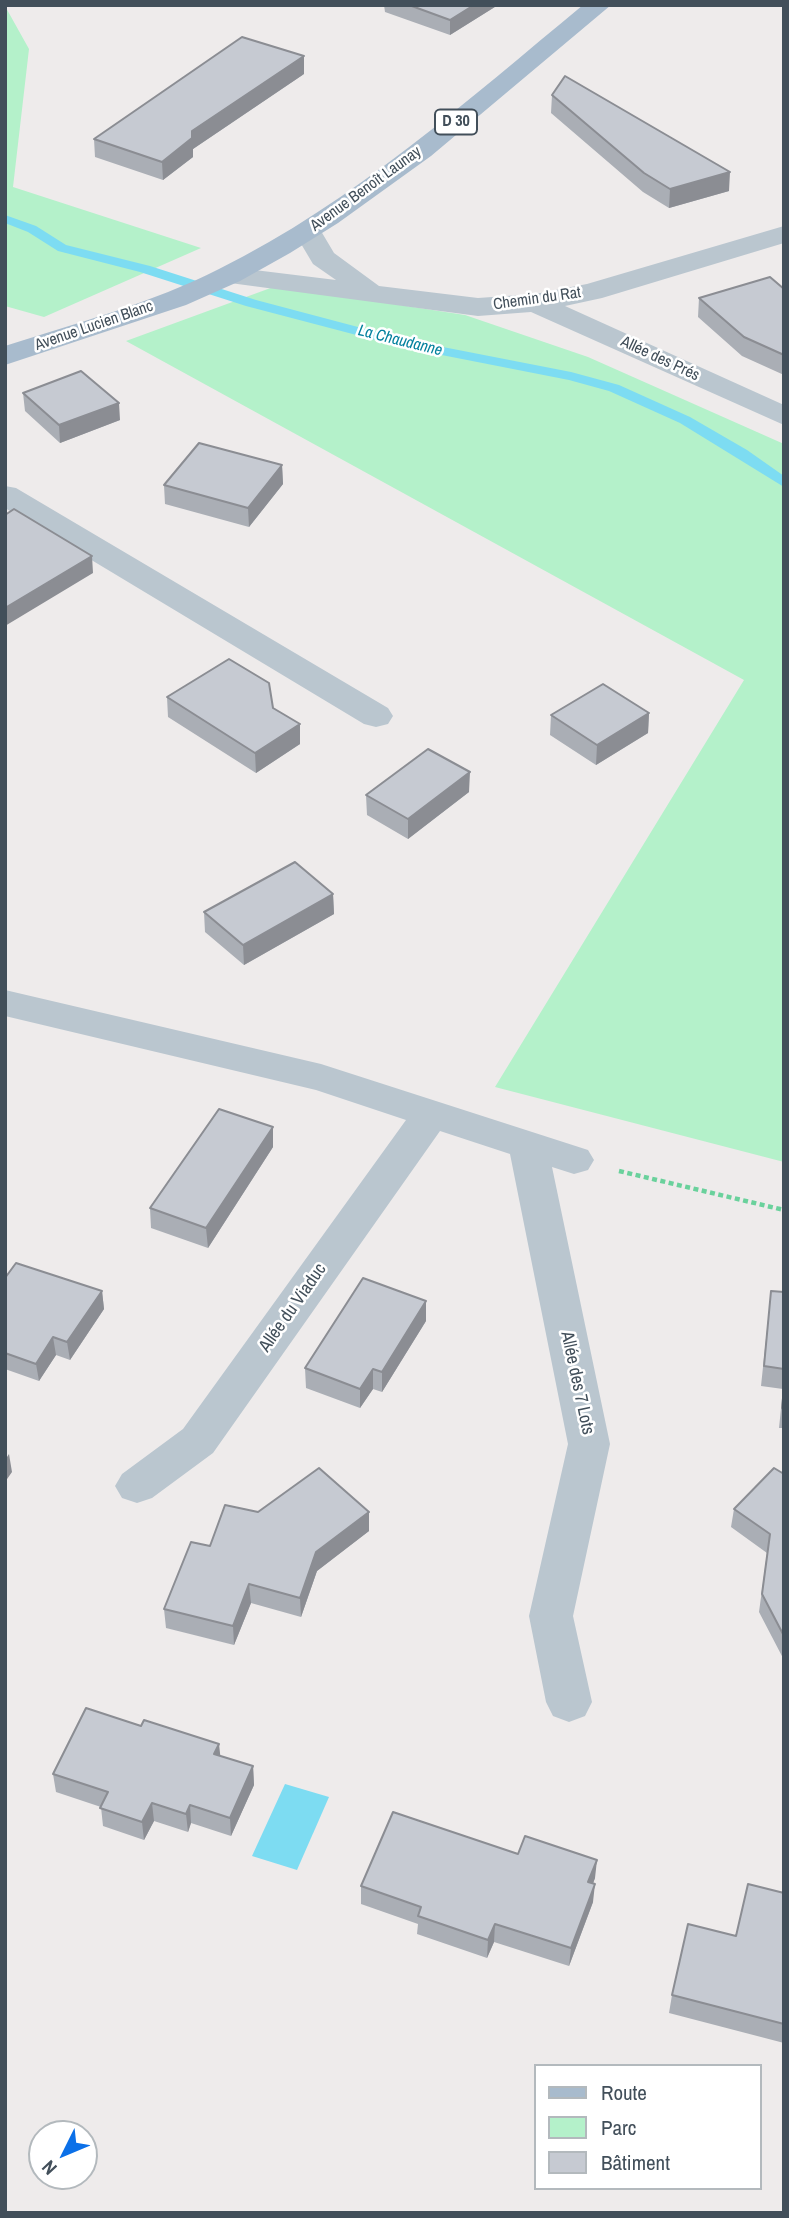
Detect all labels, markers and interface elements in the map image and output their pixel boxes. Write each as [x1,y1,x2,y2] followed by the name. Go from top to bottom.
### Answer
[435,110,477,134] road number: D 30
[307,142,425,236] street label: Avenue Benoît Launay
[492,283,582,315] street label: Chemin du Rat
[32,297,156,355] street label: Avenue Lucien Blanc
[356,321,444,361] water label: La Chaudanne
[618,332,702,386] street label: Allée des Prés
[255,1260,331,1356] street label: Allée du Viaduc
[556,1329,598,1437] street label: Allée des 7 Lots
[534,2064,761,2190] legend
[601,2078,647,2107] text: Route
[601,2113,636,2142] text: Parc
[28,2120,98,2190] north arrow
[601,2148,670,2177] text: Bâtiment
[36,2155,62,2181] text: N

